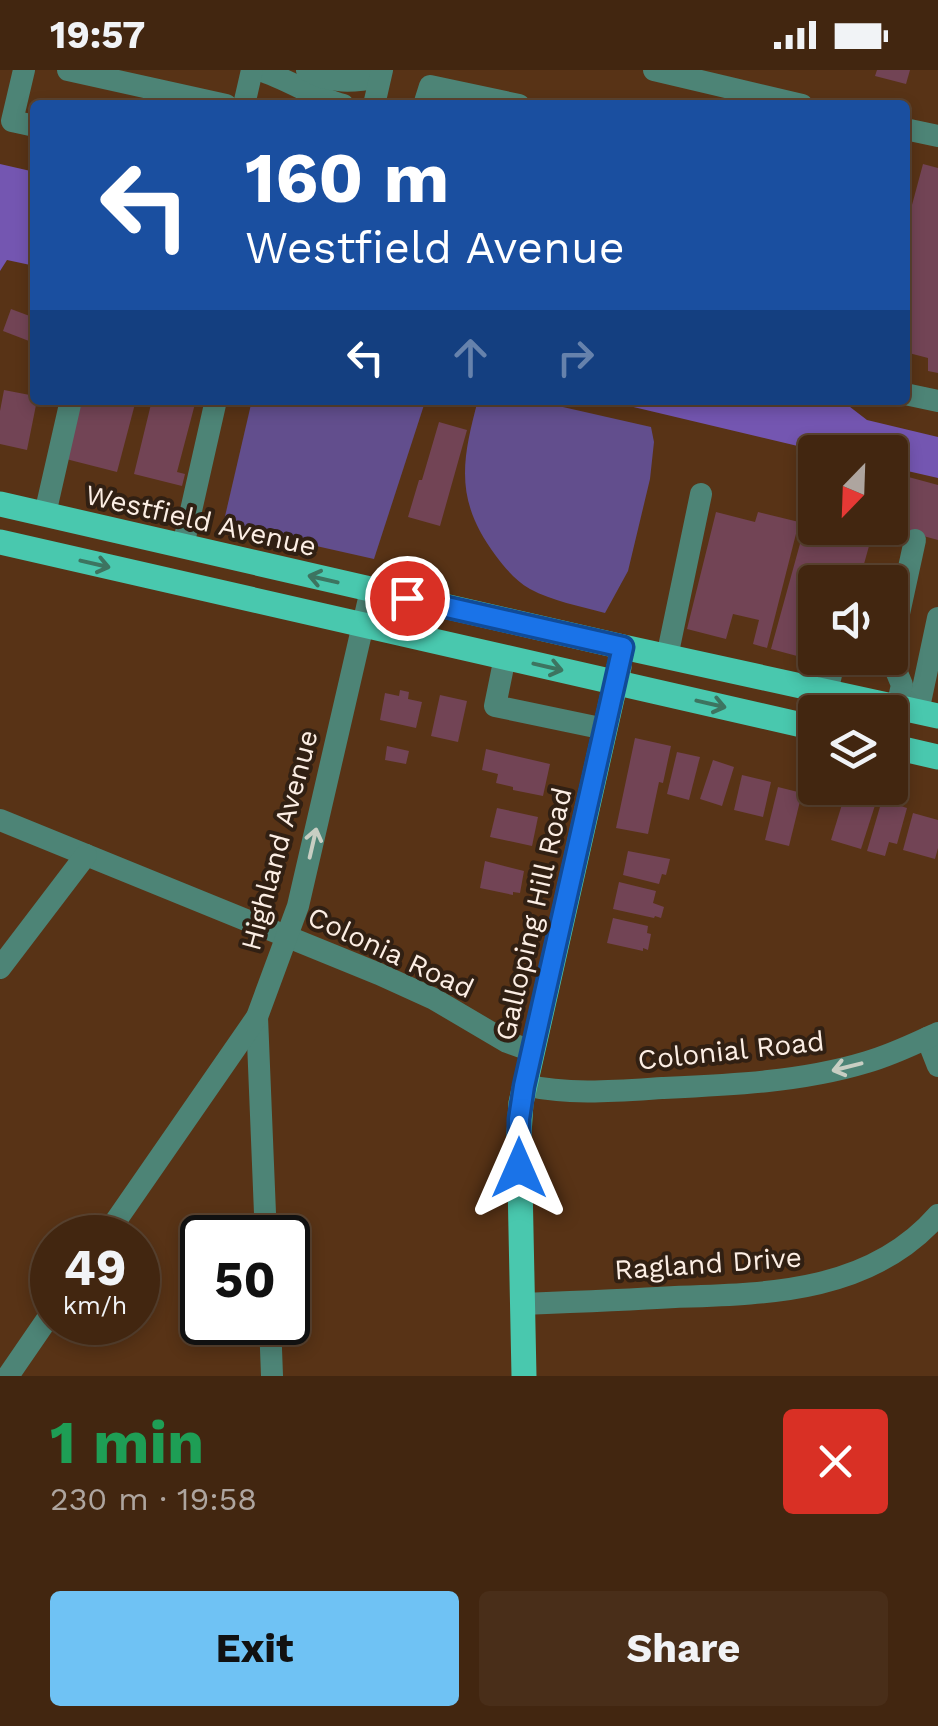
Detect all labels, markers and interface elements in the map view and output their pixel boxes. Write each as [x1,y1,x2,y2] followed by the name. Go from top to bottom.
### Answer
[50,13,145,57] text: 19:57
[245,137,449,219] text: 160 m
[80,140,210,270] icon: left
[245,221,625,274] text: Westfield Avenue
[338,330,393,385] icon: left
[443,330,498,385] icon: ahead
[548,330,603,385] icon: right
[798,435,908,545] north arrow
[798,435,908,805] map controls
[82,478,320,563] street label: Westfield Avenue
[78,556,110,574] one-way arrow
[365,556,450,641] pin
[798,565,908,675] button: sound
[308,569,340,587] one-way arrow
[380,571,435,626] icon: arrive
[531,659,563,677] one-way arrow
[798,695,908,805] button: layers
[694,696,726,715] one-way arrow
[234,726,325,954] street label: Highland Avenue
[488,784,579,1044] street label: Galloping Hill Road
[305,828,323,860] one-way arrow
[303,900,479,1005] street label: Colonia Road
[636,1024,826,1077] street label: Colonial Road
[832,1059,864,1077] one-way arrow
[467,1116,571,1220] position arrow
[180,1215,310,1345] speed limit sign: 50
[63,1238,127,1297] text: 49
[613,1240,803,1287] street label: Ragland Drive
[63,1291,127,1320] text: km/h
[50,1407,204,1478] text: 1 min
[783,1409,888,1514] button: close
[50,1480,257,1518] text: 230 m · 19:58
[50,1591,459,1706] button: Exit
[479,1591,888,1706] button: Share

